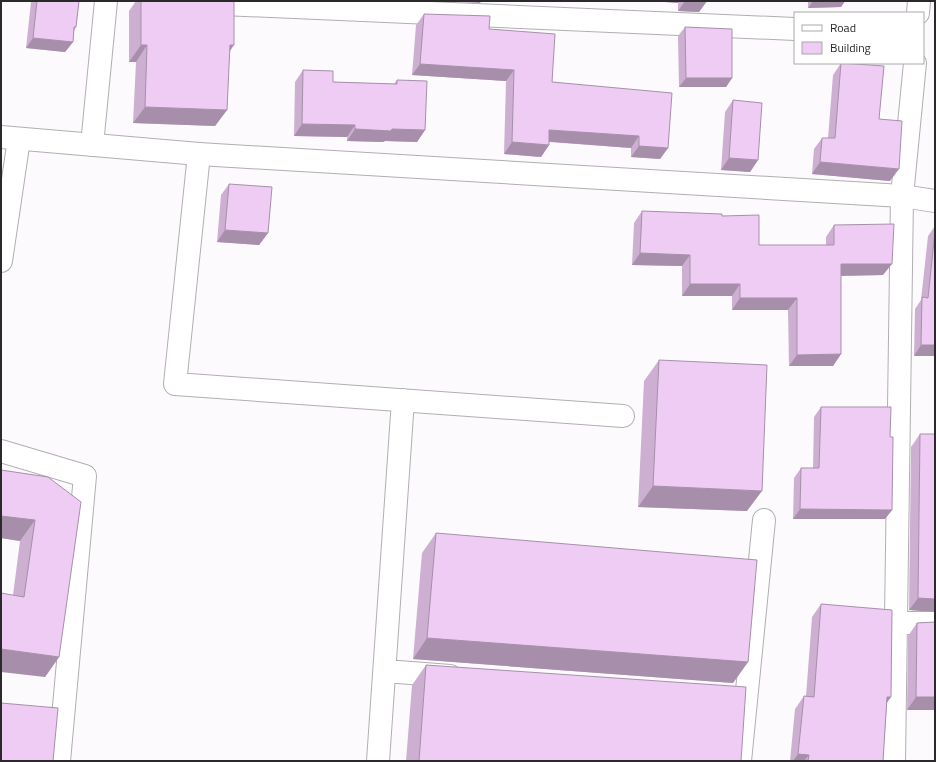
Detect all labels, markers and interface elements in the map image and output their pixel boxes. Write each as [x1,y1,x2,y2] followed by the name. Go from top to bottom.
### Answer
[794,12,924,64] legend
[830,18,856,37] text: Road
[830,38,871,57] text: Building

